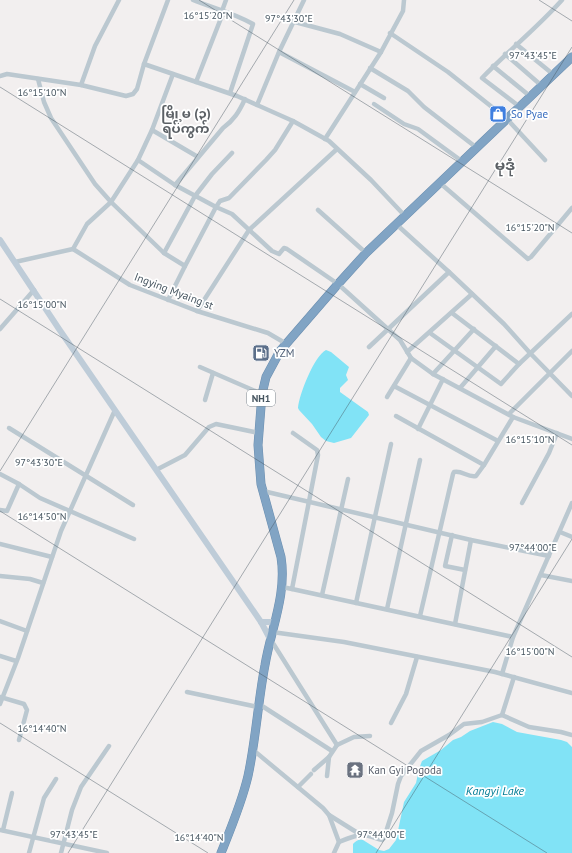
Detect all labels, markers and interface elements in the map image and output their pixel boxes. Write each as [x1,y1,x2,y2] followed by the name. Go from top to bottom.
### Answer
[183,9,233,22] text: 16°15'20"N
[265,12,313,25] text: 97°43'30"E
[509,49,557,62] text: 97°43'45"E
[17,86,67,99] text: 16°15'10"N
[488,104,508,124] shop icon: So Pyae
[161,105,211,139] district label: မြို့မ (၃) ရပ်ကွက်
[511,107,548,121] place label: So Pyae
[495,155,515,177] district label: မုဒုံ
[505,221,555,234] text: 16°15'20"N
[133,270,216,313] street label: Ingying Myaing st
[17,298,67,311] text: 16°15'00"N
[251,343,271,363] fuel station icon: YZM
[274,346,295,360] place label: YZM
[247,390,275,406] road number: NH1
[505,433,555,446] text: 16°15'10"N
[15,456,63,469] text: 97°43'30"E
[17,510,67,523] text: 16°14'50"N
[509,541,557,554] text: 97°44'00"E
[505,645,555,658] text: 16°15'00"N
[17,722,67,735] text: 16°14'40"N
[345,760,365,780] temple icon: Kan Gyi Pogoda
[368,763,441,777] place label: Kan Gyi Pogoda
[466,783,525,798] water label: Kangyi Lake
[50,828,98,841] text: 97°43'45"E
[357,828,405,841] text: 97°44'00"E
[174,831,224,844] text: 16°14'40"N

